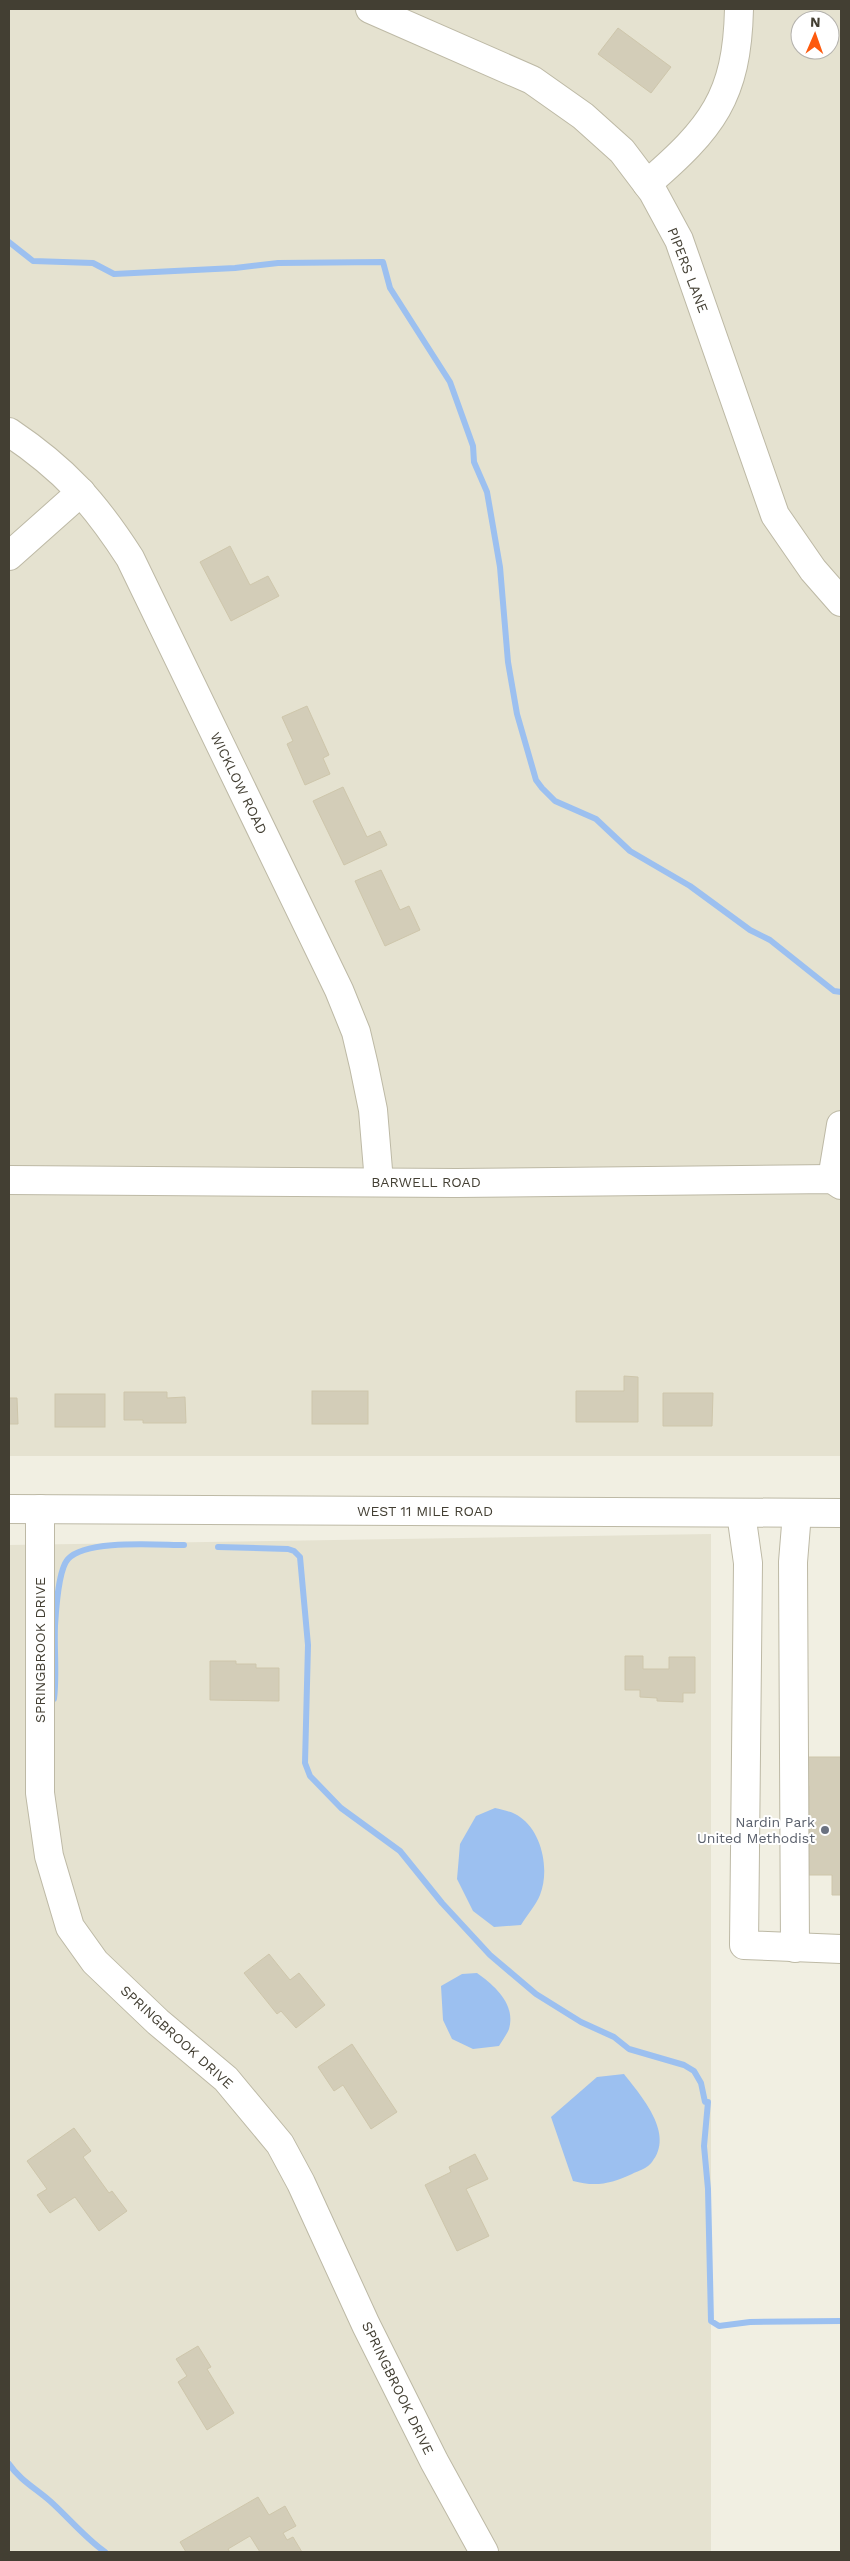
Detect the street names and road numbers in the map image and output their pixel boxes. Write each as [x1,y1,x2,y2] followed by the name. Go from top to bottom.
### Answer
[664,225,712,315] street label: PIPERS LANE
[207,729,271,837] street label: WICKLOW ROAD
[371,1174,481,1190] street label: BARWELL ROAD
[357,1503,493,1519] street label: WEST 11 MILE ROAD
[32,1577,48,1723] street label: SPRINGBROOK DRIVE
[117,1982,237,2092] street label: SPRINGBROOK DRIVE
[359,2319,437,2457] street label: SPRINGBROOK DRIVE

